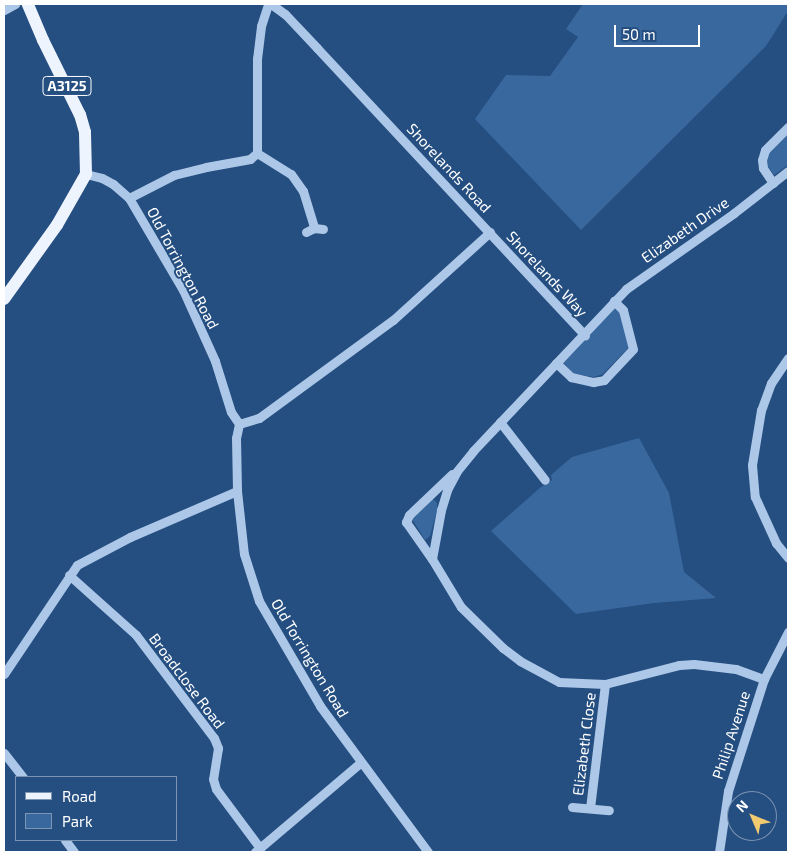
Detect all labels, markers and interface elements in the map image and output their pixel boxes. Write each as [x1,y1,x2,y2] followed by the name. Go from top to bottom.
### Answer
[617,15,703,47] scale bar
[622,25,656,43] text: 50 m
[42,74,92,98] road number: A3125
[403,120,495,216] street label: Shorelands Road
[638,193,732,267] street label: Elizabeth Drive
[143,204,223,332] street label: Old Torrington Road
[503,227,591,321] street label: Shorelands Way
[267,595,353,721] street label: Old Torrington Road
[145,630,229,732] street label: Broadclose Road
[708,689,754,781] street label: Philip Avenue
[569,691,599,797] street label: Elizabeth Close
[15,776,178,841] legend
[62,787,97,805] text: Road
[727,791,777,841] north arrow
[732,796,751,815] text: N
[62,812,93,830] text: Park

